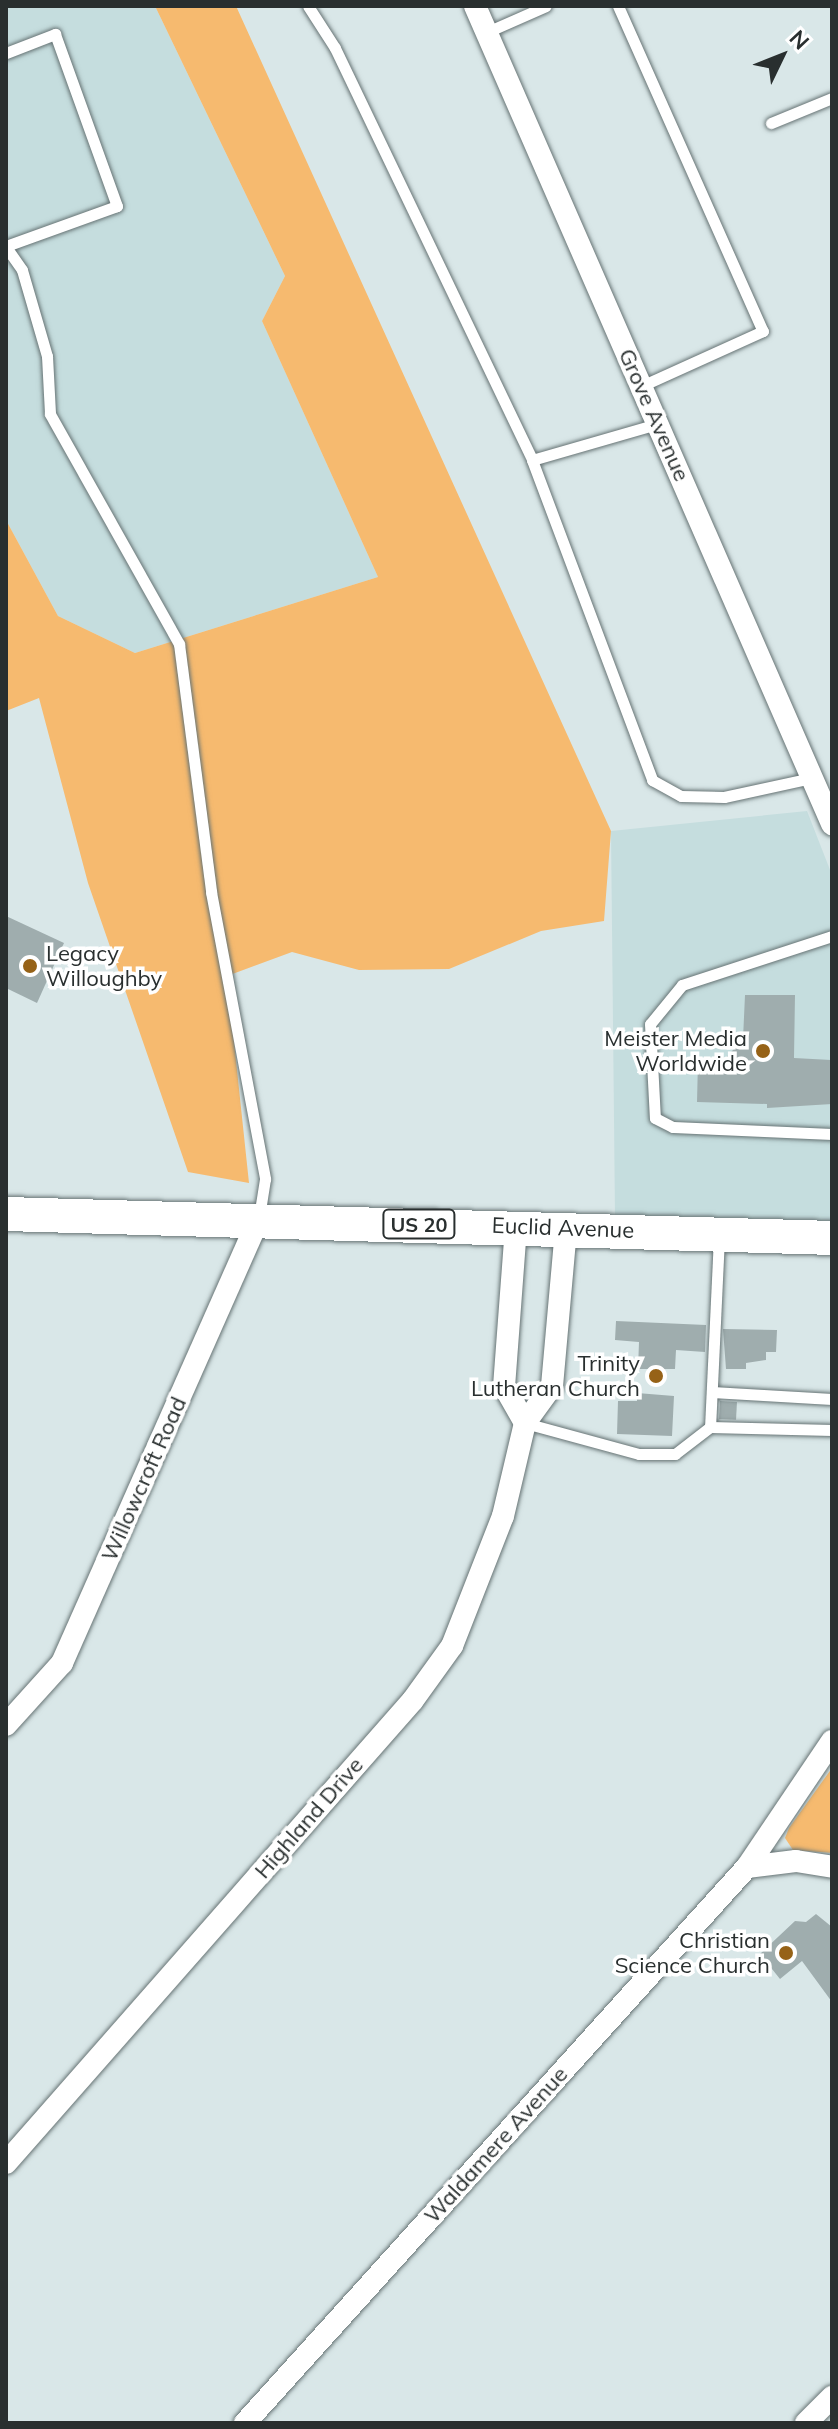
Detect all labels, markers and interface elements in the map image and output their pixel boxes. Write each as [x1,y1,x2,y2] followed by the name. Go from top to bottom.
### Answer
[742,16,822,96] north arrow
[784,24,815,55] text: N
[613,345,695,485] street label: Grove Avenue
[46,940,162,992] place label: Legacy Willoughby
[21,957,39,975] marker: Legacy Willoughby
[604,1025,747,1076] place label: Meister Media Worldwide
[754,1042,772,1060] marker: Meister Media Worldwide
[381,1208,457,1240] road number: US 20
[491,1212,635,1244] street label: Euclid Avenue
[471,1350,640,1402] place label: Trinity Lutheran Church
[647,1367,665,1385] marker: Trinity Lutheran Church
[96,1393,192,1565] street label: Willowcroft Road
[249,1752,369,1884] street label: Highland Drive
[615,1927,770,1978] place label: Christian Science Church
[777,1944,795,1962] marker: Christian Science Church
[419,2061,573,2229] street label: Waldamere Avenue

